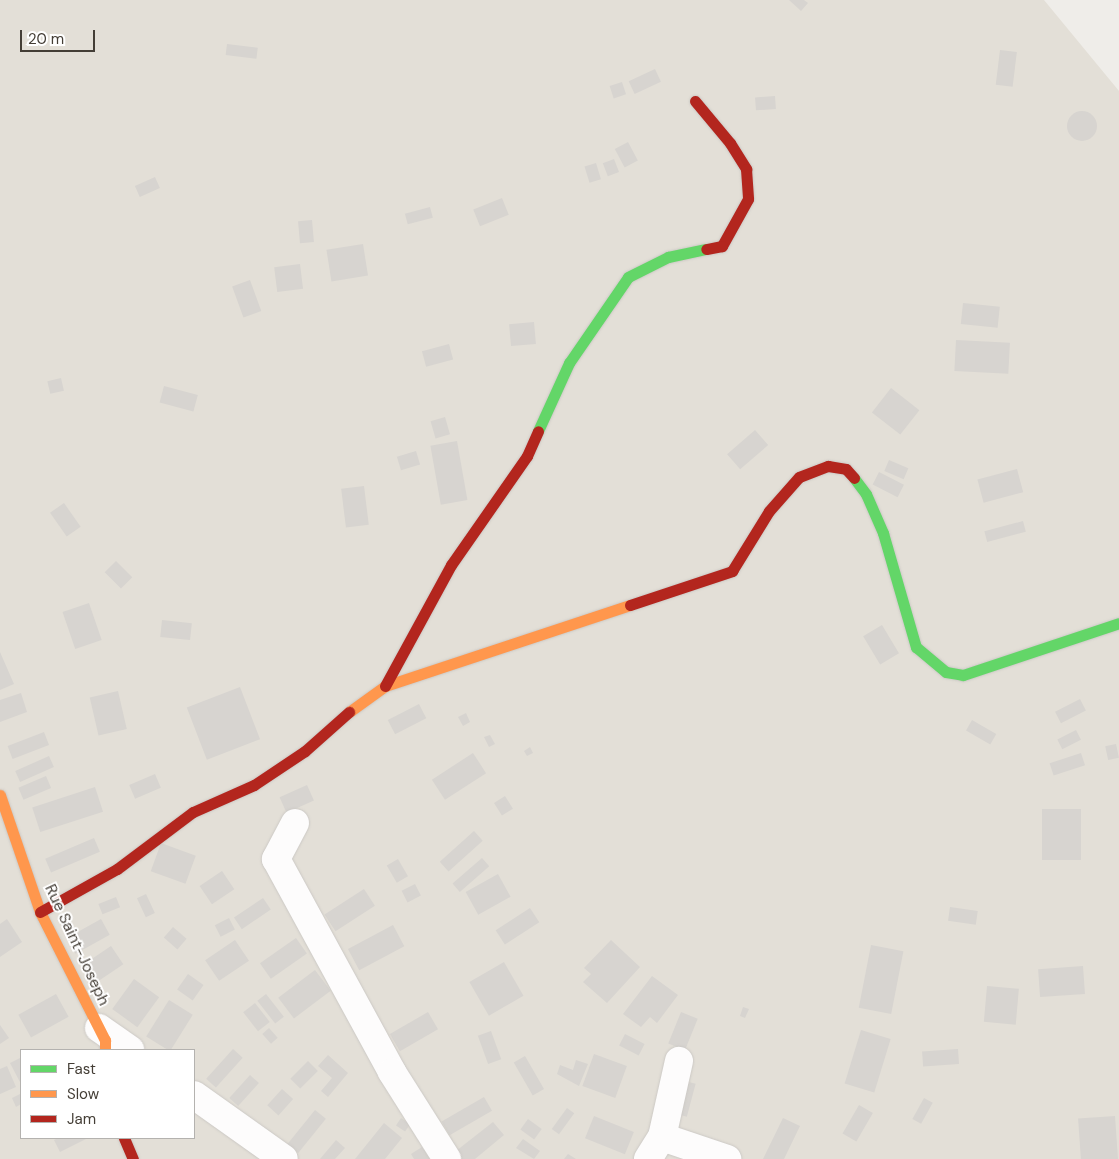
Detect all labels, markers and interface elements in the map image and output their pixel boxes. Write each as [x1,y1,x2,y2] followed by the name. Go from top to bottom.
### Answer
[22,20,98,52] scale bar
[28,29,64,49] text: 20 m
[40,881,114,1009] street label: Rue Saint-Joseph
[20,1049,195,1139] legend
[67,1059,96,1079] text: Fast
[67,1084,99,1104] text: Slow
[67,1109,96,1129] text: Jam

